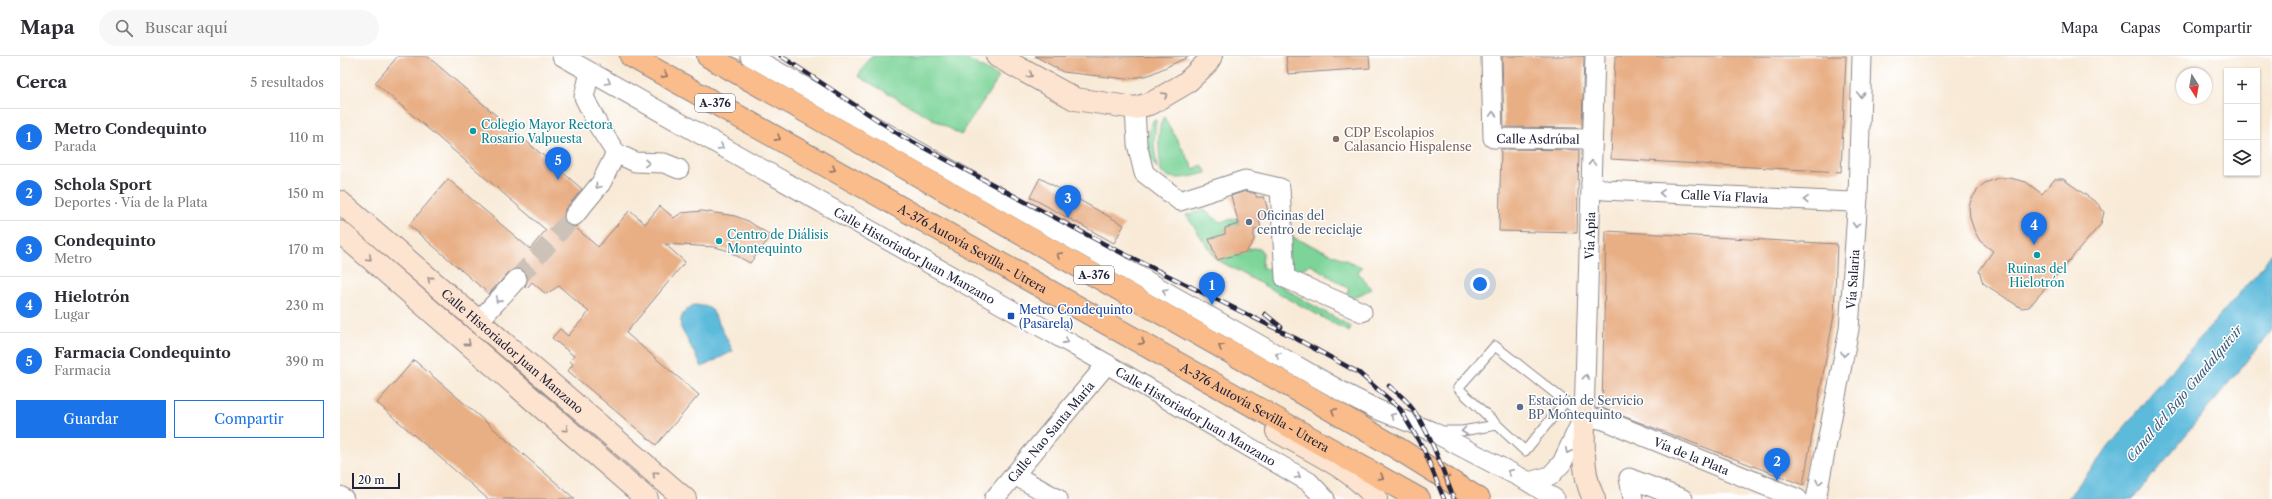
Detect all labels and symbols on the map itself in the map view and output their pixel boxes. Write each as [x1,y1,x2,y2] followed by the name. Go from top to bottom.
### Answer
[2176,68,2212,104] north arrow
[660,70,668,78] one-way arrow
[1026,71,1033,78] one-way arrow
[604,78,611,85] one-way arrow
[1857,92,1865,98] one-way arrow
[1161,93,1168,100] one-way arrow
[695,94,735,112] road number: A-376
[1489,111,1497,117] one-way arrow
[481,117,614,146] place label: Colegio Mayor Rectora Rosario Valpuesta
[1344,125,1472,154] place label: CDP Escolapios Calasancio Hispalense
[468,126,478,136] marker: Colegio Mayor Rectora Rosario Valpuesta
[1496,131,1580,146] street label: Calle Asdrúbal
[774,134,781,141] one-way arrow
[1331,134,1341,144] marker: CDP Escolapios Calasancio Hispalense
[717,142,724,149] one-way arrow
[545,147,571,180] pin: 5
[644,158,650,167] one-way arrow
[1587,160,1596,166] one-way arrow
[829,164,836,172] one-way arrow
[595,182,602,189] one-way arrow
[1055,185,1081,218] pin: 3
[1680,186,1769,206] street label: Calle Vía Flavia
[1659,189,1665,197] one-way arrow
[1803,195,1809,204] one-way arrow
[895,200,1050,296] street label: A-376 Autovía Sevilla - Utrera
[831,204,998,307] street label: Calle Historiador Juan Manzano
[1257,208,1363,237] place label: Oficinas del centro de reciclaje
[1581,211,1598,260] street label: Vía Apia
[2021,212,2047,245] pin: 4
[1244,217,1254,227] marker: Oficinas del centro de reciclaje
[1852,222,1861,228] one-way arrow
[727,227,828,256] place label: Centro de Diálisis Montequinto
[714,236,724,246] marker: Centro de Diálisis Montequinto
[1843,248,1862,311] street label: Vía Salaria
[2032,250,2042,260] marker: Ruinas del Hielotrón
[365,253,372,260] one-way arrow
[1056,253,1064,260] one-way arrow
[2007,261,2067,290] place label: Ruinas del Hielotrón
[1074,266,1114,284] road number: A-376
[1199,272,1225,305] pin: 1
[1470,274,1490,294] your location
[427,277,435,284] one-way arrow
[439,285,587,416] street label: Calle Historiador Juan Manzano
[1162,289,1169,296] one-way arrow
[495,295,503,303] one-way arrow
[1019,302,1133,331] place label: Metro Condequinto (Pasarela)
[1006,311,1016,321] marker: Metro Condequinto (Pasarela)
[2122,321,2246,464] water label: Canal del Bajo Guadalquivir
[1062,337,1069,344] one-way arrow
[1137,338,1145,345] one-way arrow
[463,339,470,346] one-way arrow
[1218,345,1225,352] one-way arrow
[1840,351,1849,357] one-way arrow
[1275,353,1282,360] one-way arrow
[1177,359,1333,455] street label: A-376 Autovía Sevilla - Utrera
[1113,363,1279,469] street label: Calle Historiador Juan Manzano
[1581,374,1590,380] one-way arrow
[1004,377,1098,485] street label: Calle Nao Santa María
[1528,393,1644,422] place label: Estación de Servicio BP Montequinto
[1515,402,1525,412] marker: Estación de Servicio BP Montequinto
[1331,409,1338,416] one-way arrow
[1389,413,1397,421] one-way arrow
[561,424,568,431] one-way arrow
[1461,426,1467,435] one-way arrow
[1651,433,1732,478] street label: Vía de la Plata
[1565,447,1573,455] one-way arrow
[1764,448,1790,481] pin: 2
[1506,469,1514,477] one-way arrow
[352,471,400,490] scale bar
[1294,471,1301,478] one-way arrow
[653,472,660,479] one-way arrow
[1376,472,1384,480] one-way arrow
[1443,476,1450,483] one-way arrow
[1816,479,1824,485] one-way arrow

